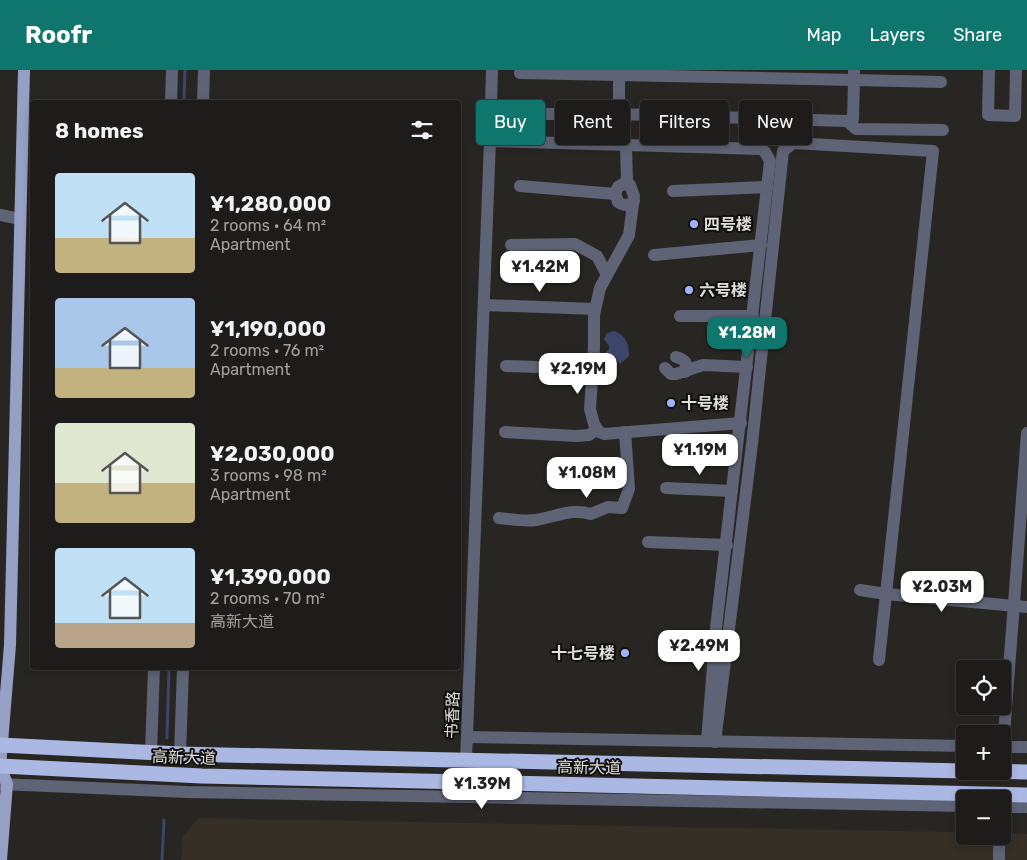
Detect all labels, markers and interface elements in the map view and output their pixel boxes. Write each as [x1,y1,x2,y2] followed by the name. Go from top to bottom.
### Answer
[25,21,92,49] text: Roofr
[807,24,842,46] text: Map
[870,24,925,46] text: Layers
[953,24,1002,46] text: Share
[476,100,545,145] chip: Buy
[555,100,630,145] chip: Rent
[640,100,729,145] chip: Filters
[739,100,812,145] chip: New
[408,116,436,144] icon: filters
[55,118,144,143] text: 8 homes
[210,191,331,216] text: ¥1,280,000
[95,193,155,253] icon: home
[704,215,752,234] place label: 四号楼
[210,216,326,235] text: 2 rooms · 64 m²
[688,218,700,230] marker: 四号楼
[210,235,290,254] text: Apartment
[499,250,581,293] pin: ¥1.42M
[511,257,569,276] text: ¥1.42M
[699,281,747,300] place label: 六号楼
[683,284,695,296] marker: 六号楼
[210,316,326,341] text: ¥1,190,000
[706,316,788,359] pin: ¥1.28M
[95,318,155,378] icon: home
[718,323,776,342] text: ¥1.28M
[210,341,324,360] text: 2 rooms · 76 m²
[537,352,619,395] pin: ¥2.19M
[550,359,606,378] text: ¥2.19M
[210,360,290,379] text: Apartment
[681,394,729,413] place label: 十号楼
[665,397,677,409] marker: 十号楼
[659,434,741,476] pin: ¥1.19M
[673,440,727,459] text: ¥1.19M
[210,441,335,466] text: ¥2,030,000
[95,443,155,503] icon: home
[546,456,628,499] pin: ¥1.08M
[558,463,616,482] text: ¥1.08M
[210,466,327,485] text: 3 rooms · 98 m²
[210,485,290,504] text: Apartment
[210,564,331,589] text: ¥1,390,000
[95,568,155,628] icon: home
[901,570,983,613] pin: ¥2.03M
[912,577,972,596] text: ¥2.03M
[210,589,325,608] text: 2 rooms · 70 m²
[210,612,274,631] text: 高新大道
[658,630,740,672] pin: ¥2.49M
[669,636,729,655] text: ¥2.49M
[551,644,615,663] place label: 十七号楼
[619,647,631,659] marker: 十七号楼
[956,660,1011,845] map controls
[956,660,1011,715] button: locate
[442,691,463,739] street label: 书香路
[956,725,1011,780] button: +
[152,747,216,768] street label: 高新大道
[557,757,621,778] street label: 高新大道
[441,768,523,810] pin: ¥1.39M
[453,774,511,793] text: ¥1.39M
[956,790,1011,845] button: −

